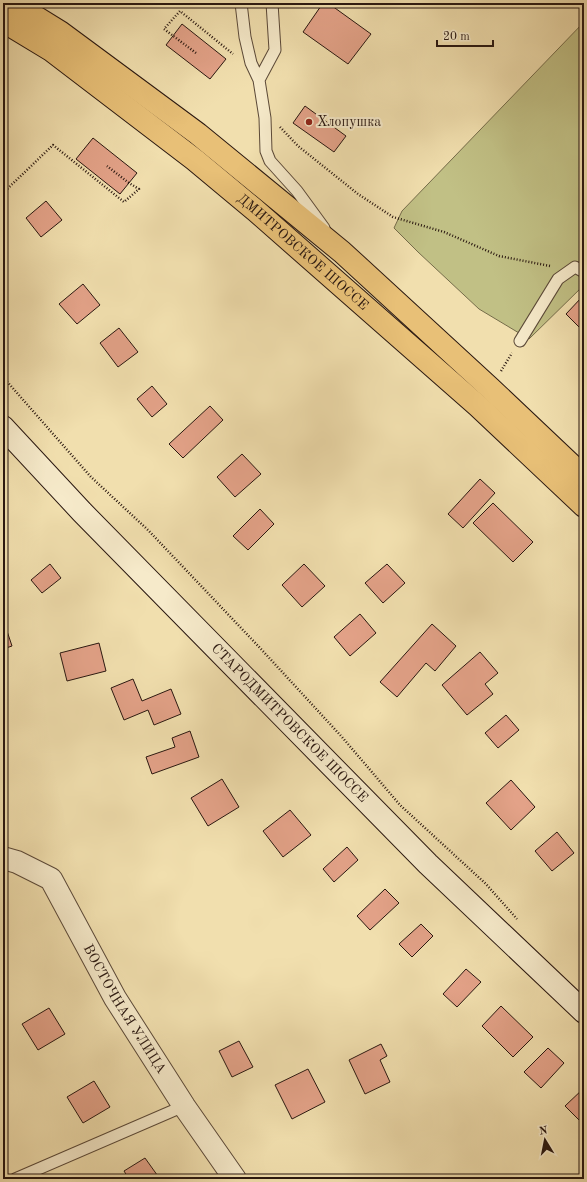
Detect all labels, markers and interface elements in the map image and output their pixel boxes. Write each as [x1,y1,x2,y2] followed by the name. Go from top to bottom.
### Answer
[437,22,493,48] scale bar
[443,31,470,43] text: 20 m
[317,115,381,129] place label: Хлопушка
[304,117,314,127] marker: Хлопушка
[235,191,371,313] street label: ДМИТРОВСКОЕ ШОССЕ
[209,641,370,805] street label: СТАРОДМИТРОВСКОЕ ШОССЕ
[81,942,169,1076] street label: ВОСТОЧНАЯ УЛИЦА
[525,1120,565,1160] north arrow
[538,1125,549,1138] text: N

